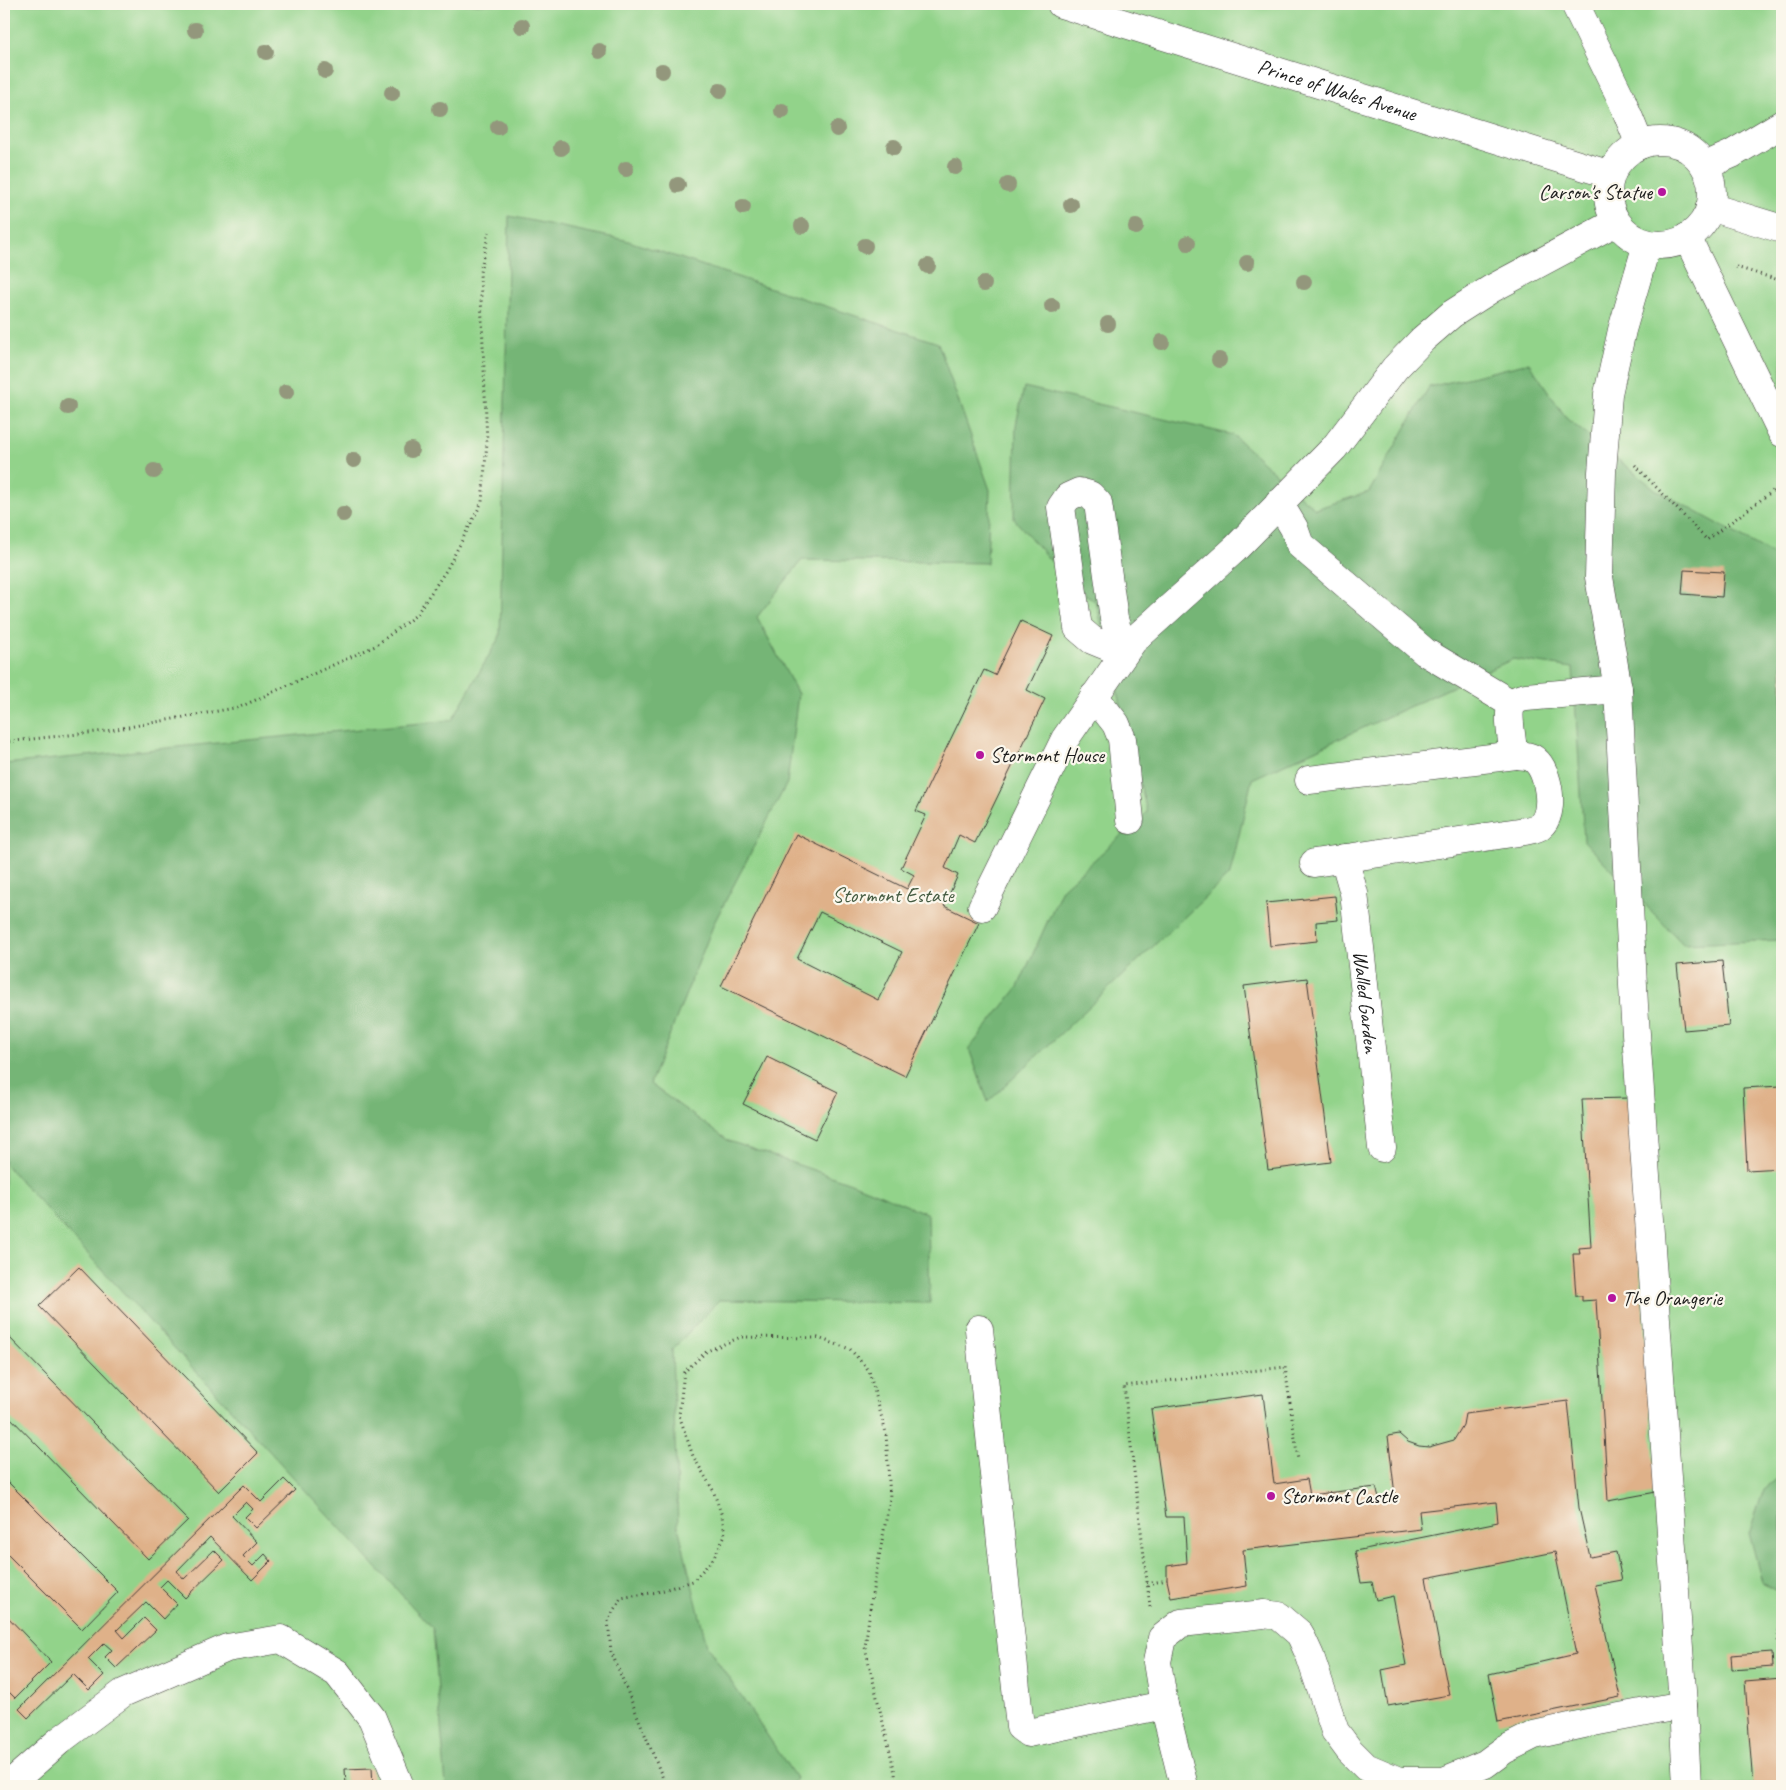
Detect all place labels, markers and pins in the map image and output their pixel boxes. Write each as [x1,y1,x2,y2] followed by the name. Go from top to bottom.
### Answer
[1539,179,1653,205] place label: Carson's Statue
[1656,186,1668,198] marker: Carson's Statue
[990,742,1105,768] place label: Stormont House
[974,749,986,761] marker: Stormont House
[1622,1285,1723,1311] place label: The Orangerie
[1606,1292,1618,1304] marker: The Orangerie
[1281,1483,1399,1509] place label: Stormont Castle
[1265,1490,1277,1502] marker: Stormont Castle

